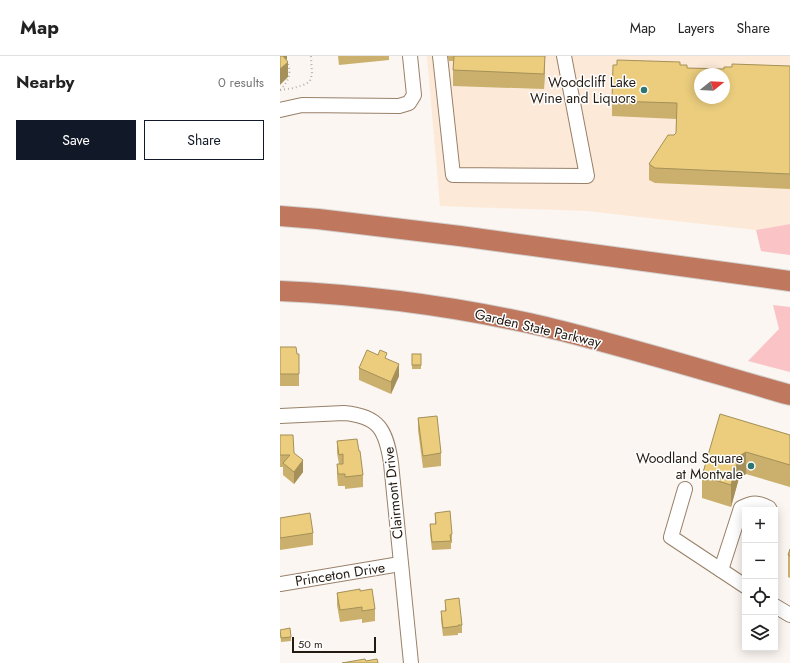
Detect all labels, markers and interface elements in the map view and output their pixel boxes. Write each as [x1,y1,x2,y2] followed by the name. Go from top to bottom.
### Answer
[20,14,59,41] text: Map
[630,18,656,38] text: Map
[678,18,714,38] text: Layers
[736,18,770,38] text: Share
[694,68,730,104] north arrow
[16,70,74,94] text: Nearby
[530,72,636,108] place label: Woodcliff Lake Wine and Liquors
[218,73,264,92] text: 0 results
[639,85,649,95] marker: Woodcliff Lake Wine and Liquors
[16,120,136,160] button: Save
[144,120,264,160] button: Share
[473,304,604,352] street label: Garden State Parkway
[378,446,408,540] street label: Clairmont Drive
[636,448,743,484] place label: Woodland Square at Montvale
[746,461,756,471] marker: Woodland Square at Montvale
[742,507,778,651] map controls
[742,507,778,543] button: +
[742,543,778,579] button: −
[294,557,386,591] street label: Princeton Drive
[742,579,778,615] button: locate
[742,615,778,651] button: layers
[292,635,376,654] scale bar
[298,636,323,652] text: 50 m

